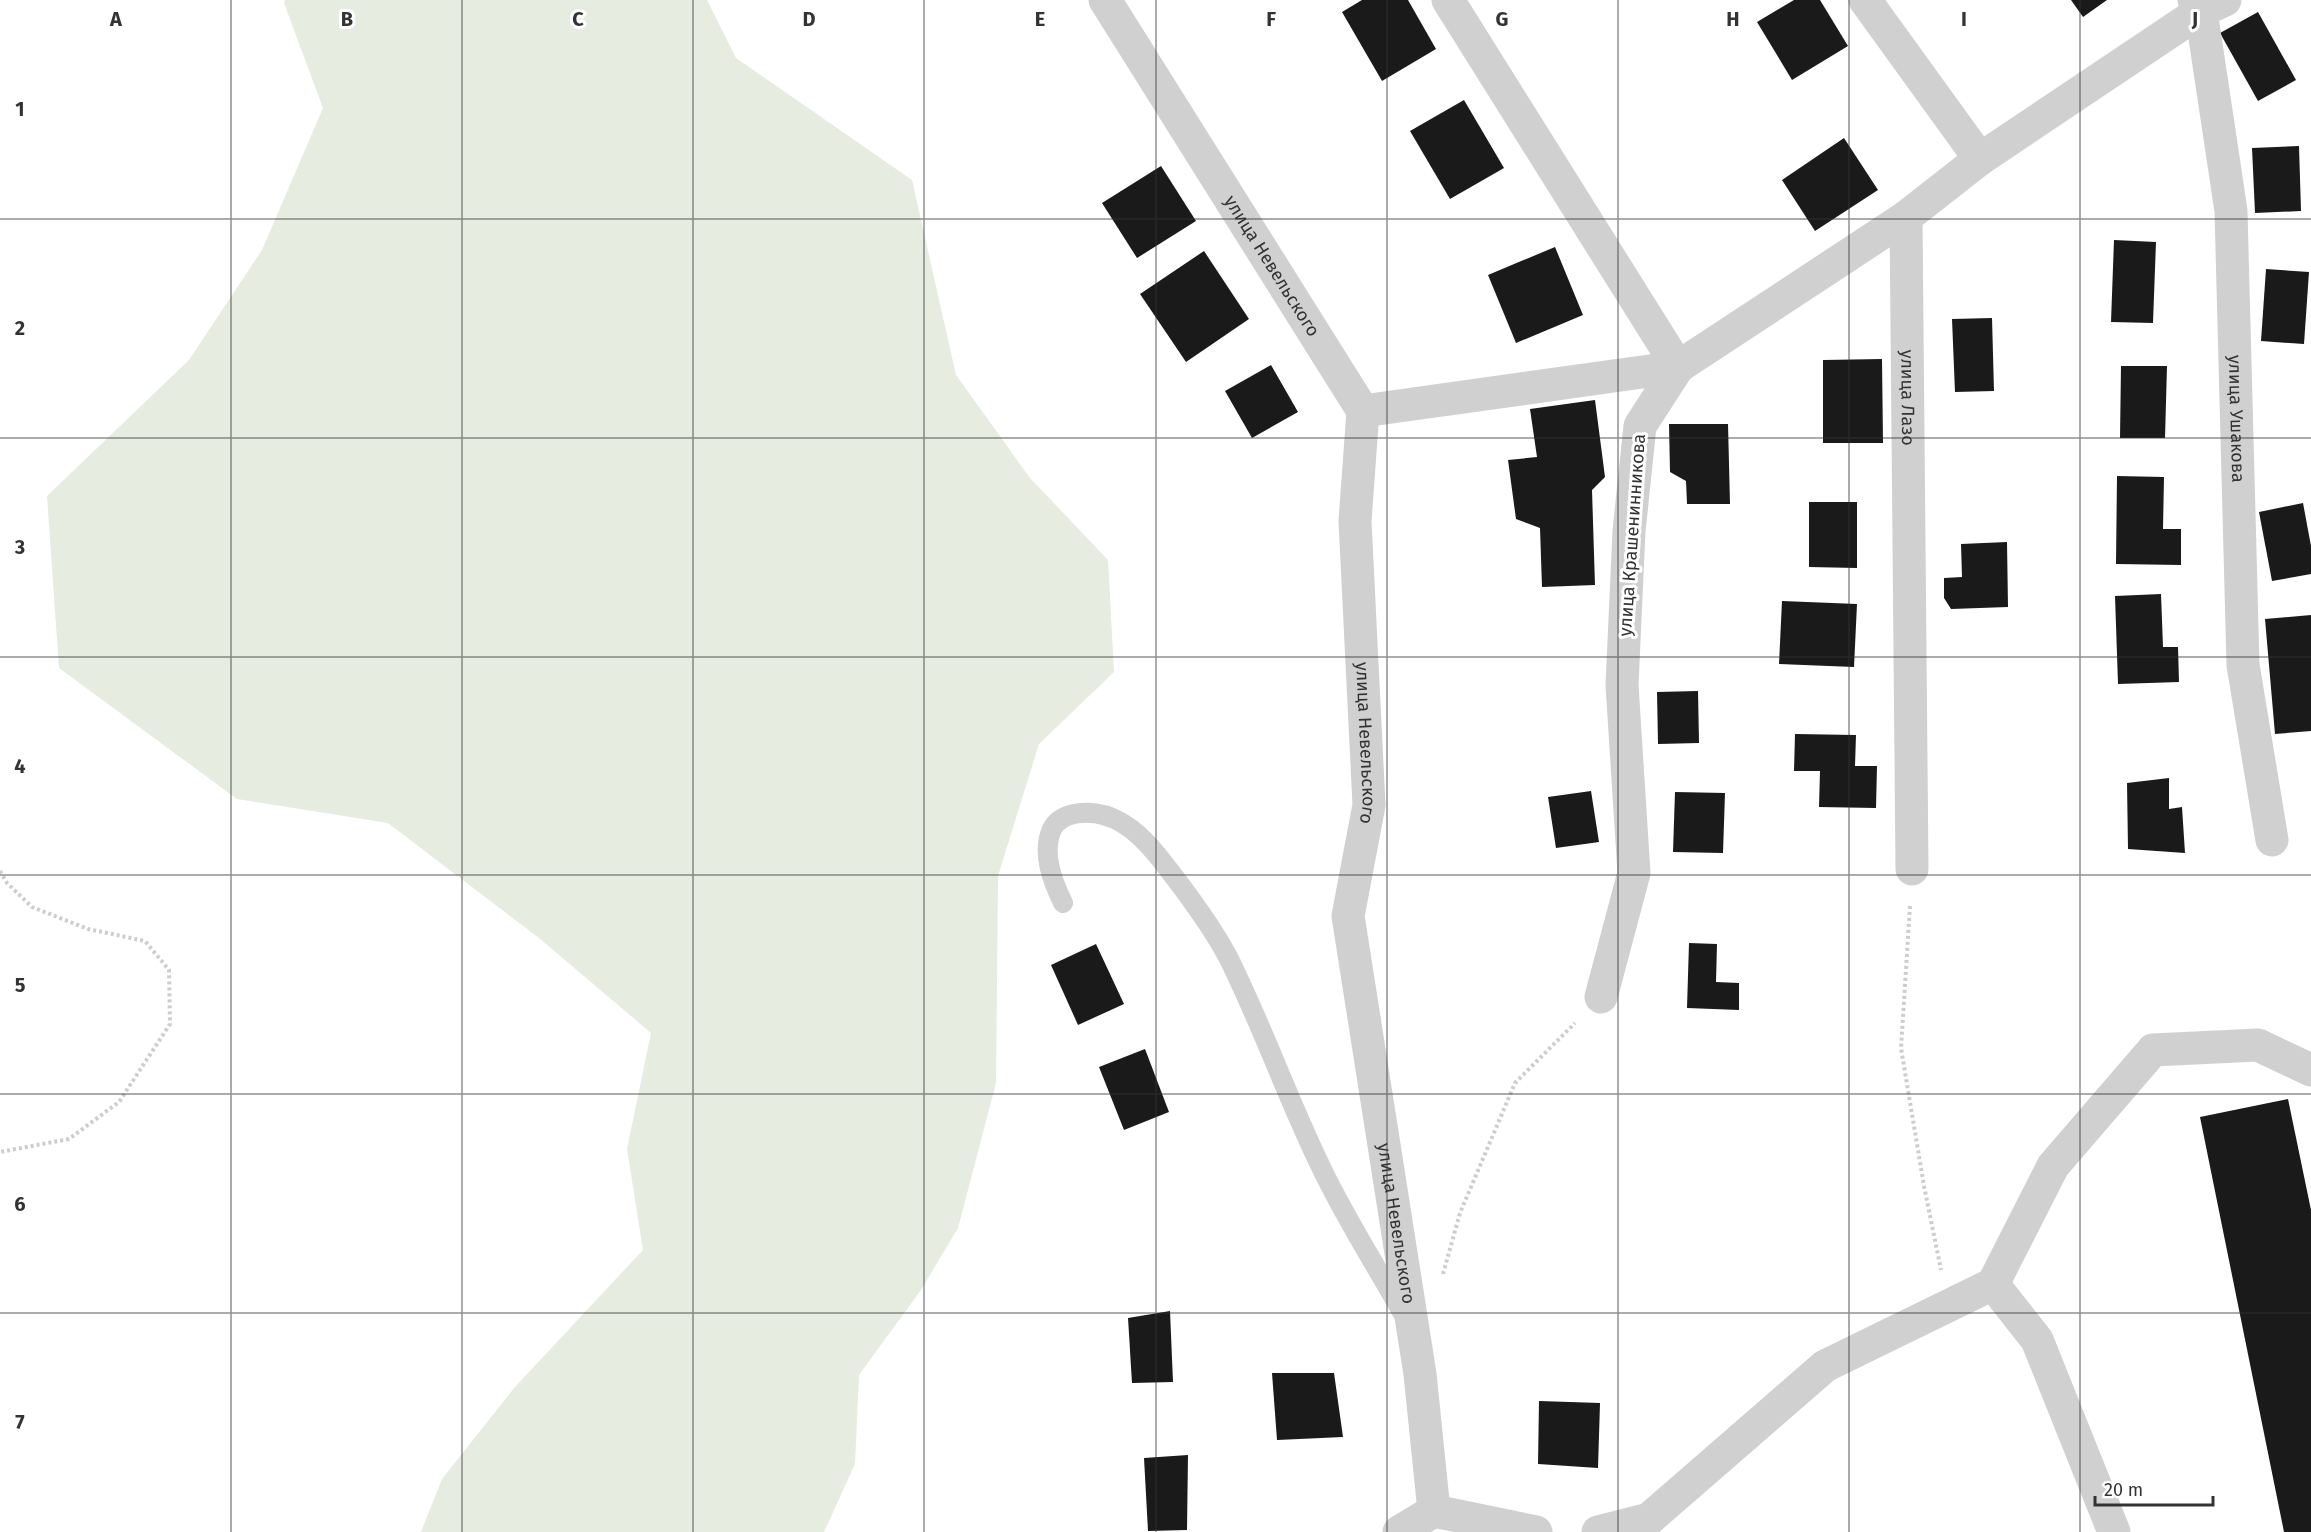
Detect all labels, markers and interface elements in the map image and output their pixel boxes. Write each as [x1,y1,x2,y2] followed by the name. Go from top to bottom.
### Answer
[109,7,123,31] text: A
[341,7,353,31] text: B
[572,7,584,31] text: C
[802,7,816,31] text: D
[1035,7,1045,31] text: E
[1266,7,1276,31] text: F
[1496,7,1508,31] text: G
[1726,7,1740,31] text: H
[1961,7,1967,31] text: I
[2191,7,2198,31] text: J
[15,97,25,121] text: 1
[1219,191,1324,341] street label: улица Невельского
[15,316,25,340] text: 2
[1896,350,1919,446] street label: улица Лазо
[2224,355,2249,483] street label: улица Ушакова
[1614,433,1650,637] street label: улица Крашенинникова
[14,535,25,559] text: 3
[1351,661,1380,826] street label: улица Невельского
[14,754,26,778] text: 4
[15,973,26,997] text: 5
[1373,1141,1420,1305] street label: улица Невельского
[14,1192,26,1216] text: 6
[15,1410,25,1434] text: 7
[2095,1469,2214,1507] scale bar
[2104,1479,2143,1501] text: 20 m

